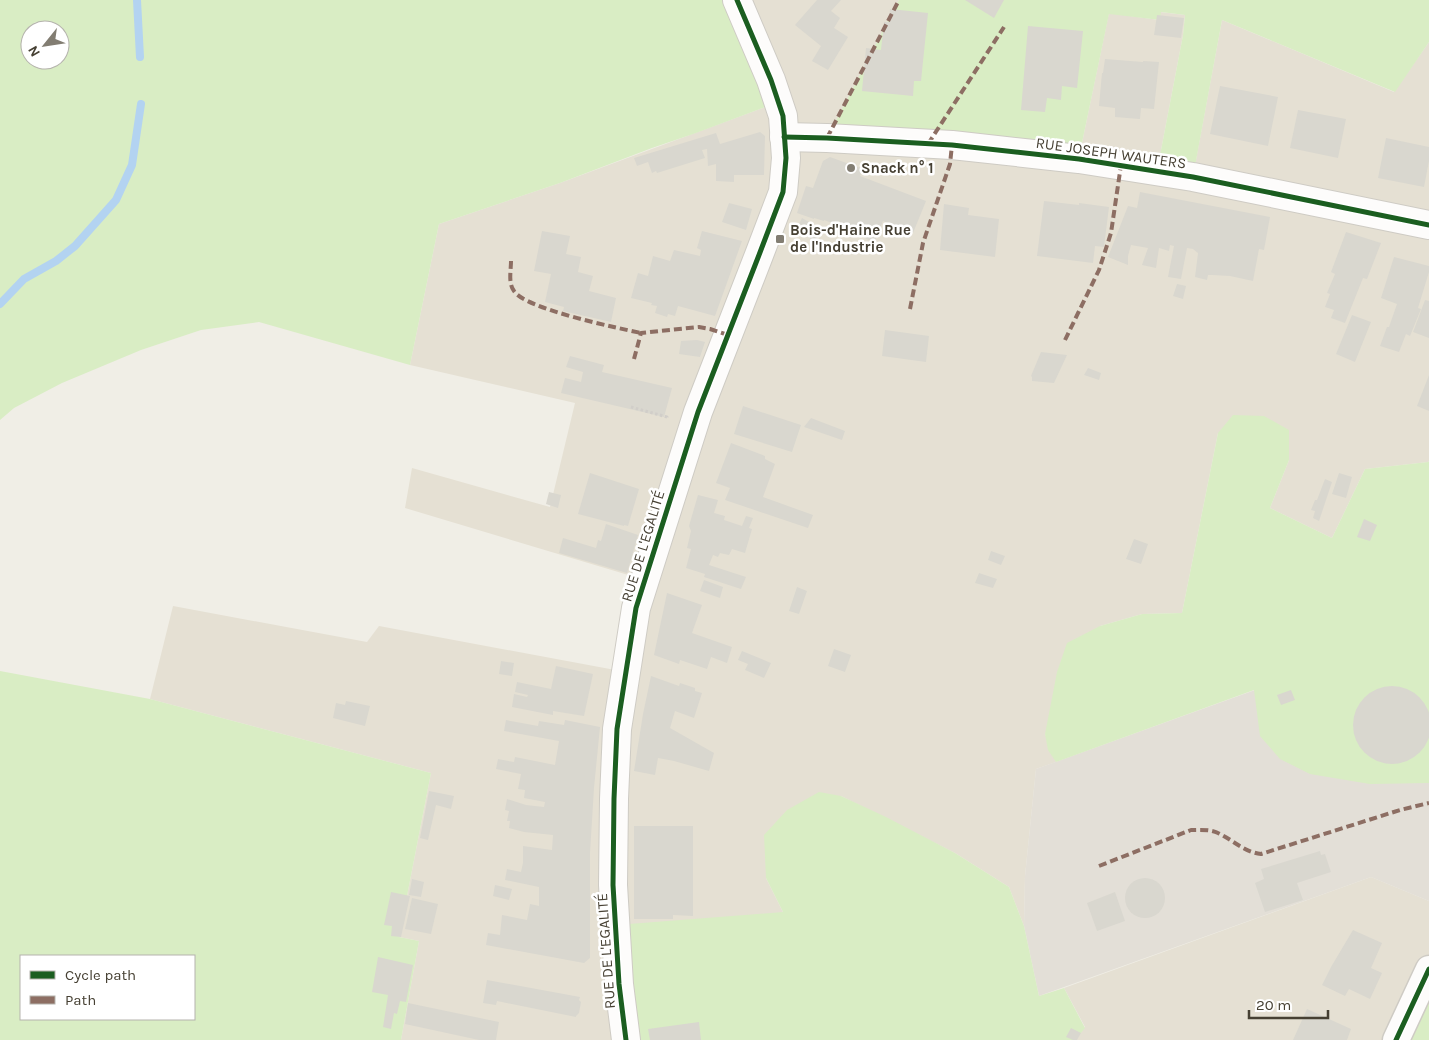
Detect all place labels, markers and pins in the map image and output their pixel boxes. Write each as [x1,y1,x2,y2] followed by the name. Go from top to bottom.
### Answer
[861,159,934,177] place label: Snack n° 1
[845,162,857,174] marker: Snack n° 1
[790,221,911,256] place label: Bois-d'Haine Rue de l'Industrie
[774,233,786,245] marker: Bois-d'Haine Rue de l'Industrie

